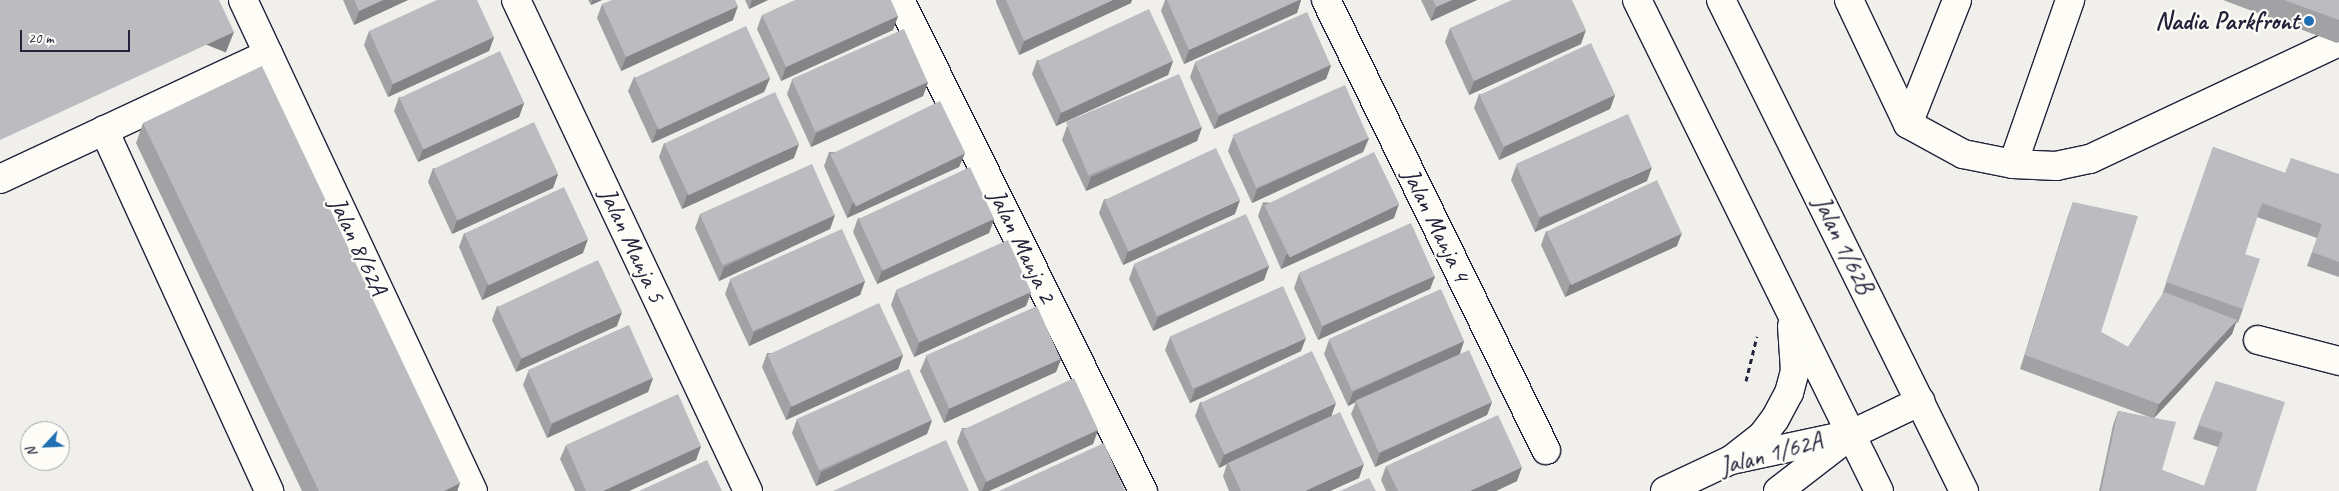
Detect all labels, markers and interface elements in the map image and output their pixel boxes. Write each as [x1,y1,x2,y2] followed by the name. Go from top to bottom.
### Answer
[2155,6,2299,36] place label: Nadia Parkfront
[2303,15,2315,27] marker: Nadia Parkfront
[22,20,132,52] scale bar
[28,29,54,48] text: 20 m
[1396,163,1476,287] street label: Jalan Manja 4
[593,183,671,307] street label: Jalan Manja 5
[982,184,1062,308] street label: Jalan Manja 2
[1807,191,1879,299] street label: Jalan 1/62B
[322,192,394,300] street label: Jalan 8/62A
[20,421,70,471] north arrow
[1717,426,1825,482] street label: Jalan 1/62A
[22,445,41,460] text: N

